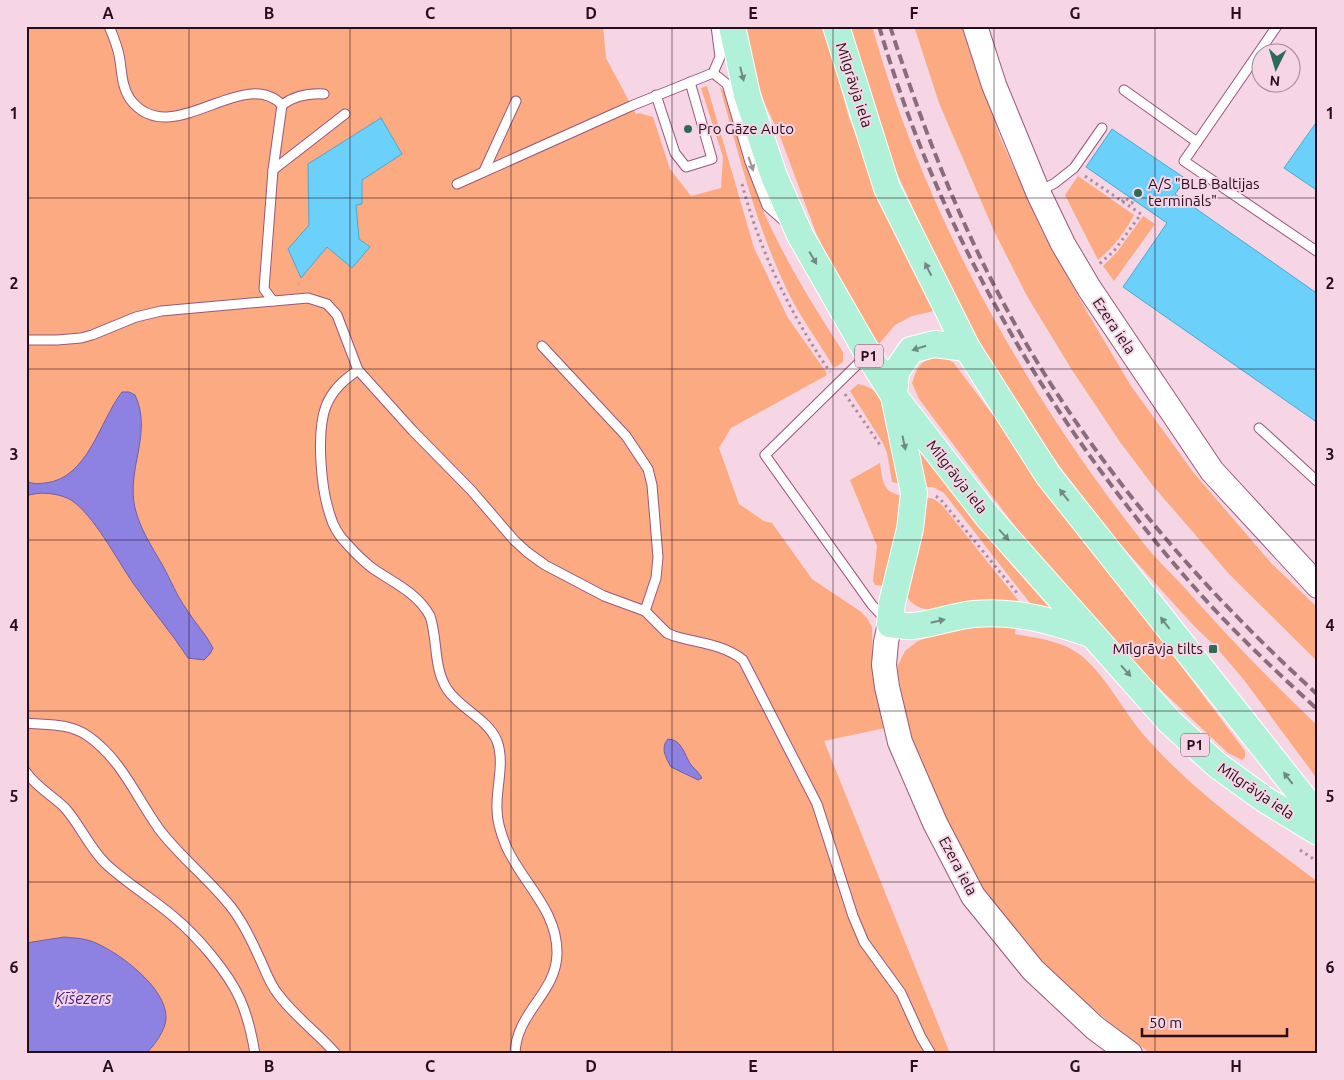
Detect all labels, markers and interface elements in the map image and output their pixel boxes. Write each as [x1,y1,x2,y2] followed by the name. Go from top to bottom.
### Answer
[102,4,114,22] text: A
[264,4,274,22] text: B
[425,4,435,22] text: C
[585,4,597,22] text: D
[748,4,758,22] text: E
[910,4,919,22] text: F
[1069,4,1081,22] text: G
[1230,4,1242,22] text: H
[833,40,876,129] street label: Mīlgrāvja iela
[1252,42,1302,92] north arrow
[738,66,746,81] one-way arrow
[1269,73,1281,89] text: N
[9,104,19,122] text: 1
[1325,104,1335,122] text: 1
[698,120,794,137] place label: Pro Gāze Auto
[682,123,694,135] marker: Pro Gāze Auto
[747,157,755,172] one-way arrow
[1148,175,1260,209] place label: A/S "BLB Baltijas termināls"
[1132,187,1144,199] marker: A/S "BLB Baltijas termināls"
[808,251,817,264] one-way arrow
[924,262,932,277] one-way arrow
[9,274,19,292] text: 2
[1325,274,1335,292] text: 2
[1090,294,1139,357] street label: Ezera iela
[855,344,883,368] road number: P1
[911,345,926,353] one-way arrow
[900,436,908,451] one-way arrow
[924,437,991,517] street label: Mīlgrāvja iela
[9,445,19,463] text: 3
[1325,445,1335,463] text: 3
[1059,489,1070,502] one-way arrow
[998,528,1009,541] one-way arrow
[9,616,19,634] text: 4
[1325,616,1335,634] text: 4
[931,617,946,625] one-way arrow
[1160,617,1171,630] one-way arrow
[1112,640,1203,657] place label: Mīlgrāvja tilts
[1207,643,1219,655] marker: Mīlgrāvja tilts
[1120,665,1132,677] one-way arrow
[1181,734,1209,756] road number: P1
[1215,759,1298,822] street label: Mīlgrāvja iela
[1282,772,1293,785] one-way arrow
[9,787,19,805] text: 5
[1325,787,1335,805] text: 5
[936,834,981,898] street label: Ezera iela
[9,958,19,976] text: 6
[1325,958,1335,976] text: 6
[55,989,112,1007] water label: Ķīšezers
[1142,1005,1286,1037] scale bar
[1149,1014,1182,1031] text: 50 m
[102,1057,114,1075] text: A
[264,1057,274,1075] text: B
[425,1057,435,1075] text: C
[585,1057,597,1075] text: D
[748,1057,758,1075] text: E
[910,1057,919,1075] text: F
[1069,1057,1081,1075] text: G
[1230,1057,1242,1075] text: H

